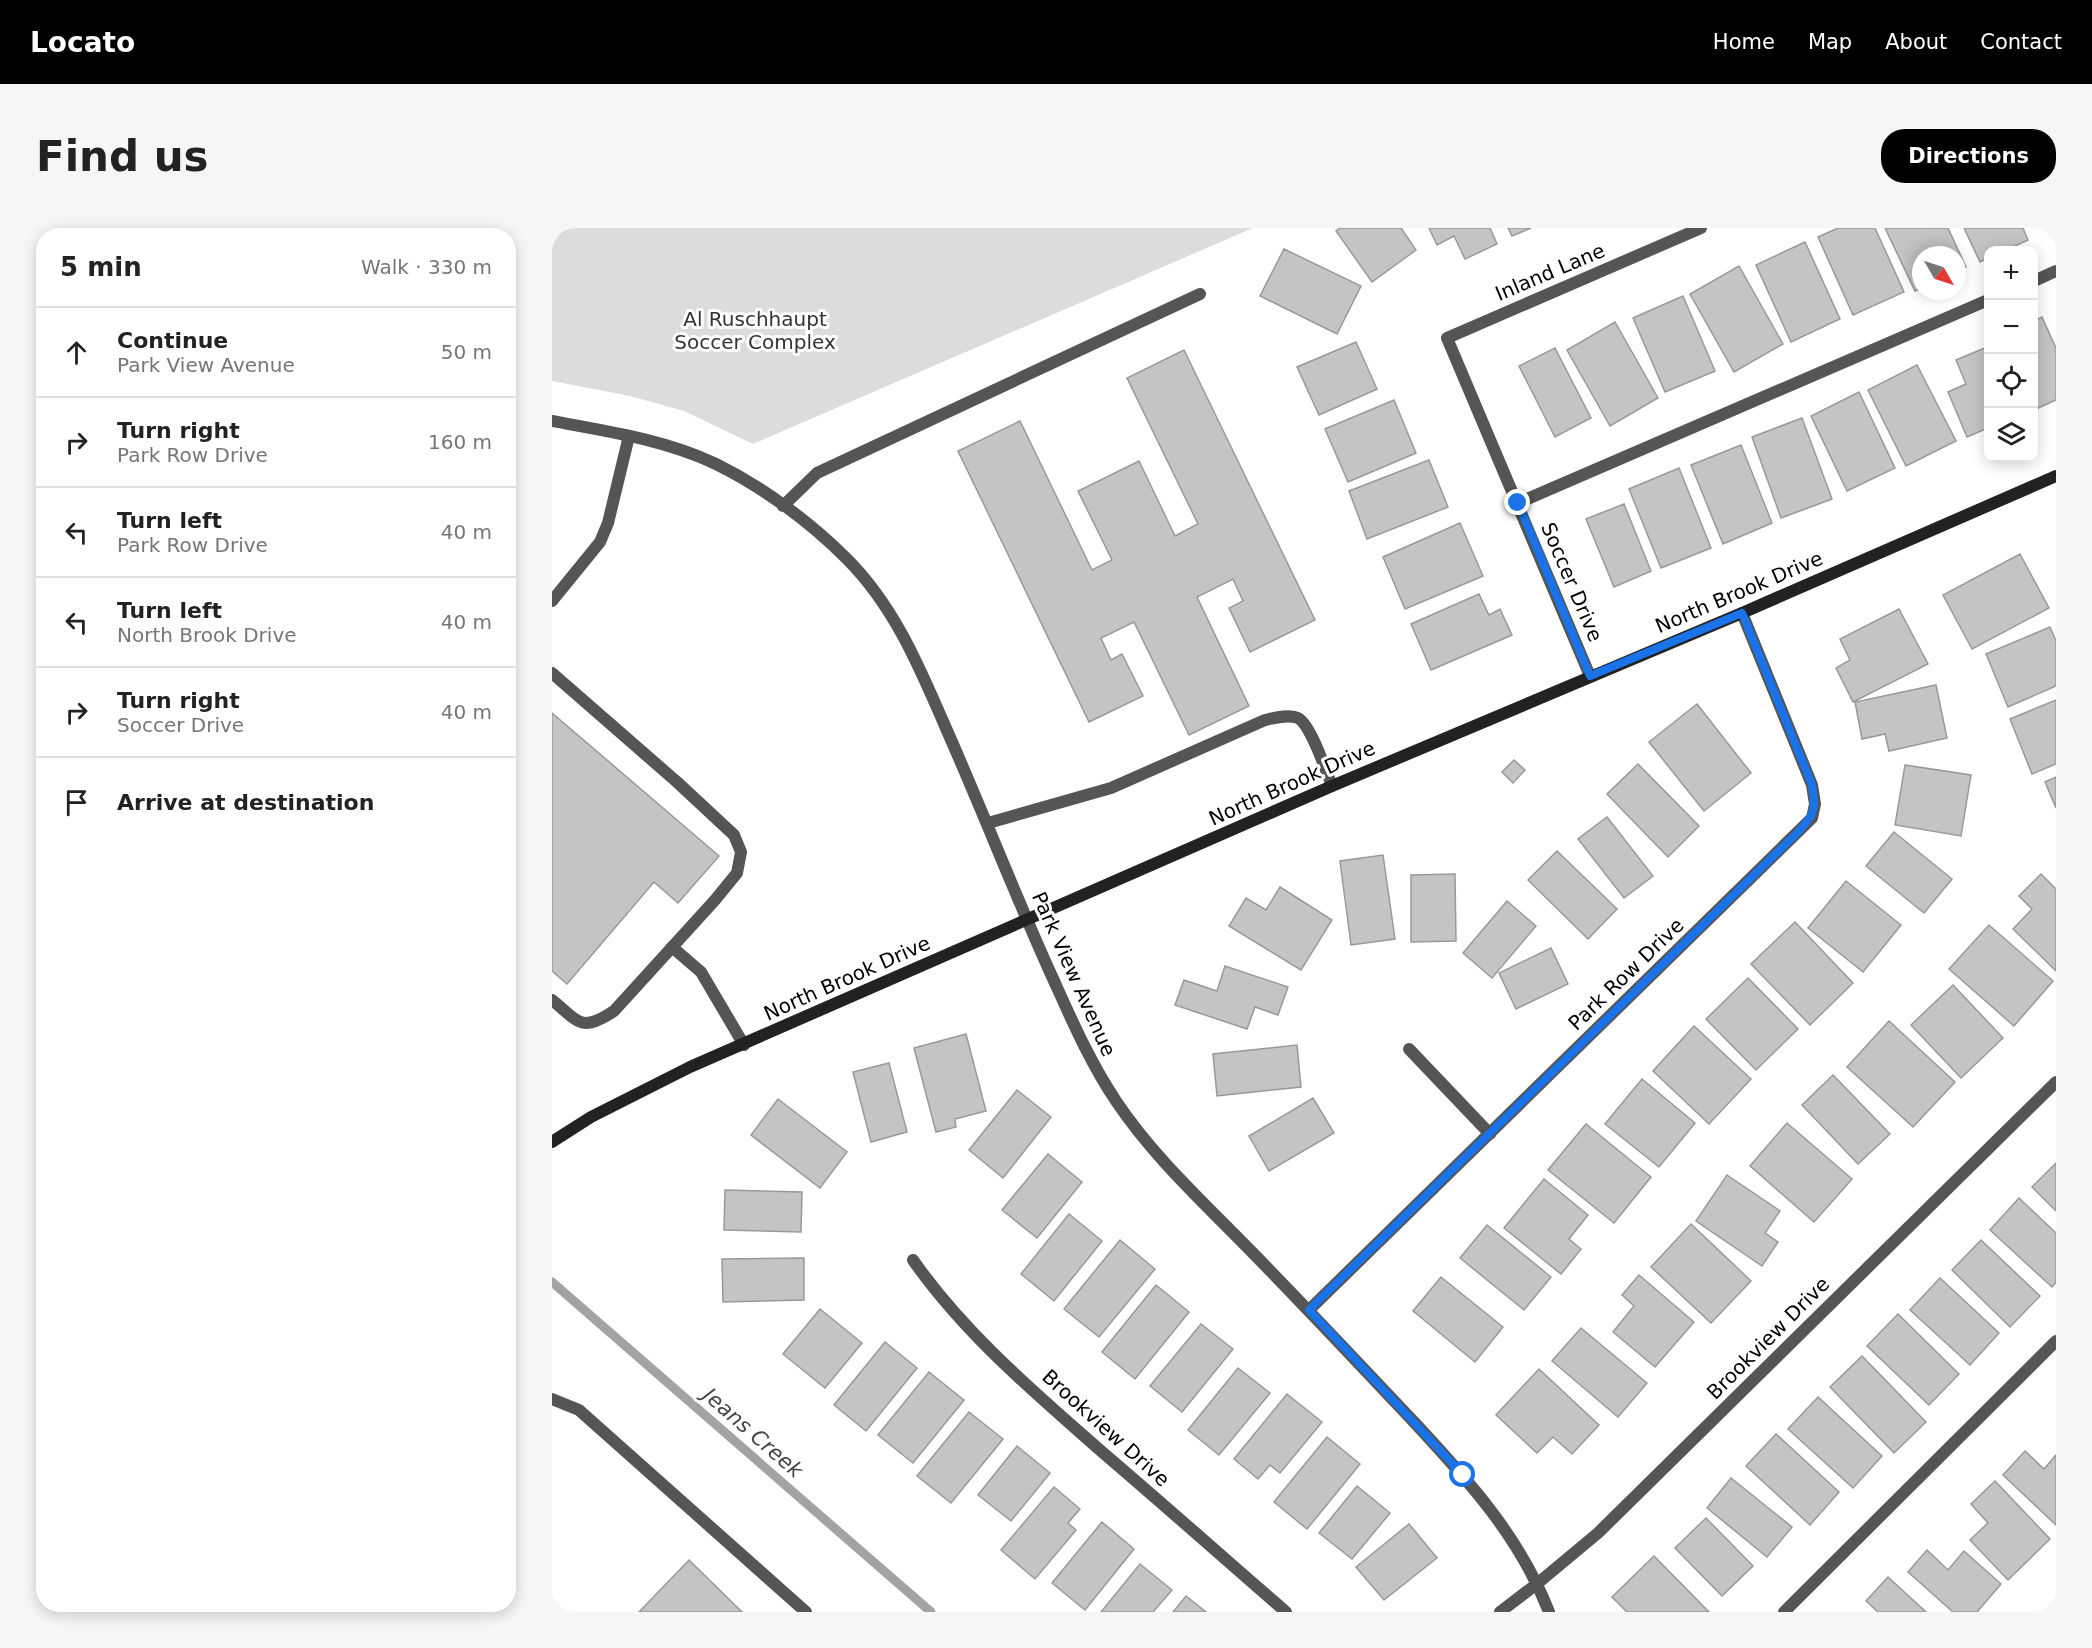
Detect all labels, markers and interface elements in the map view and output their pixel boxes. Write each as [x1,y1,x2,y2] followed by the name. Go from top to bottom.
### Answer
[30,26,135,59] text: Locato
[1713,30,1775,54] text: Home
[1808,30,1852,54] text: Map
[1885,30,1947,54] text: About
[1980,30,2062,54] text: Contact
[1881,129,2056,183] button: Directions
[36,132,209,181] text: Find us
[1492,238,1608,306] street label: Inland Lane
[1912,246,1966,300] north arrow
[1984,246,2038,462] map controls
[1984,246,2038,300] button: +
[60,252,142,282] text: 5 min
[361,255,492,279] text: Walk · 330 m
[1984,300,2038,354] button: −
[674,307,836,354] park label: Al Ruschhaupt Soccer Complex
[117,328,228,353] text: Continue
[60,336,93,369] icon: ahead
[441,340,492,364] text: 50 m
[117,353,295,377] text: Park View Avenue
[1984,354,2038,408] button: locate
[1984,408,2038,462] button: layers
[117,418,240,443] text: Turn right
[60,426,93,459] icon: right
[428,430,492,454] text: 160 m
[117,443,268,467] text: Park Row Drive
[1504,489,1530,515] route end
[117,508,222,533] text: Turn left
[60,516,93,549] icon: left
[1536,519,1608,645] street label: Soccer Drive
[441,520,492,544] text: 40 m
[117,533,268,557] text: Park Row Drive
[1652,546,1826,638] street label: North Brook Drive
[117,598,222,623] text: Turn left
[60,606,93,639] icon: left
[441,610,492,634] text: 40 m
[117,623,297,647] text: North Brook Drive
[117,688,240,713] text: Turn right
[60,696,93,729] icon: right
[441,700,492,724] text: 40 m
[117,713,244,737] text: Soccer Drive
[1205,736,1379,830] street label: North Brook Drive
[60,786,93,819] icon: arrive
[117,790,374,815] text: Arrive at destination
[1027,888,1121,1060] street label: Park View Avenue
[1563,913,1689,1035] street label: Park Row Drive
[760,931,934,1025] street label: North Brook Drive
[1702,1272,1834,1404] street label: Brookview Drive
[1037,1364,1175,1492] street label: Brookview Drive
[695,1381,808,1483] water label: Jeans Creek
[1449,1461,1475,1487] route start

